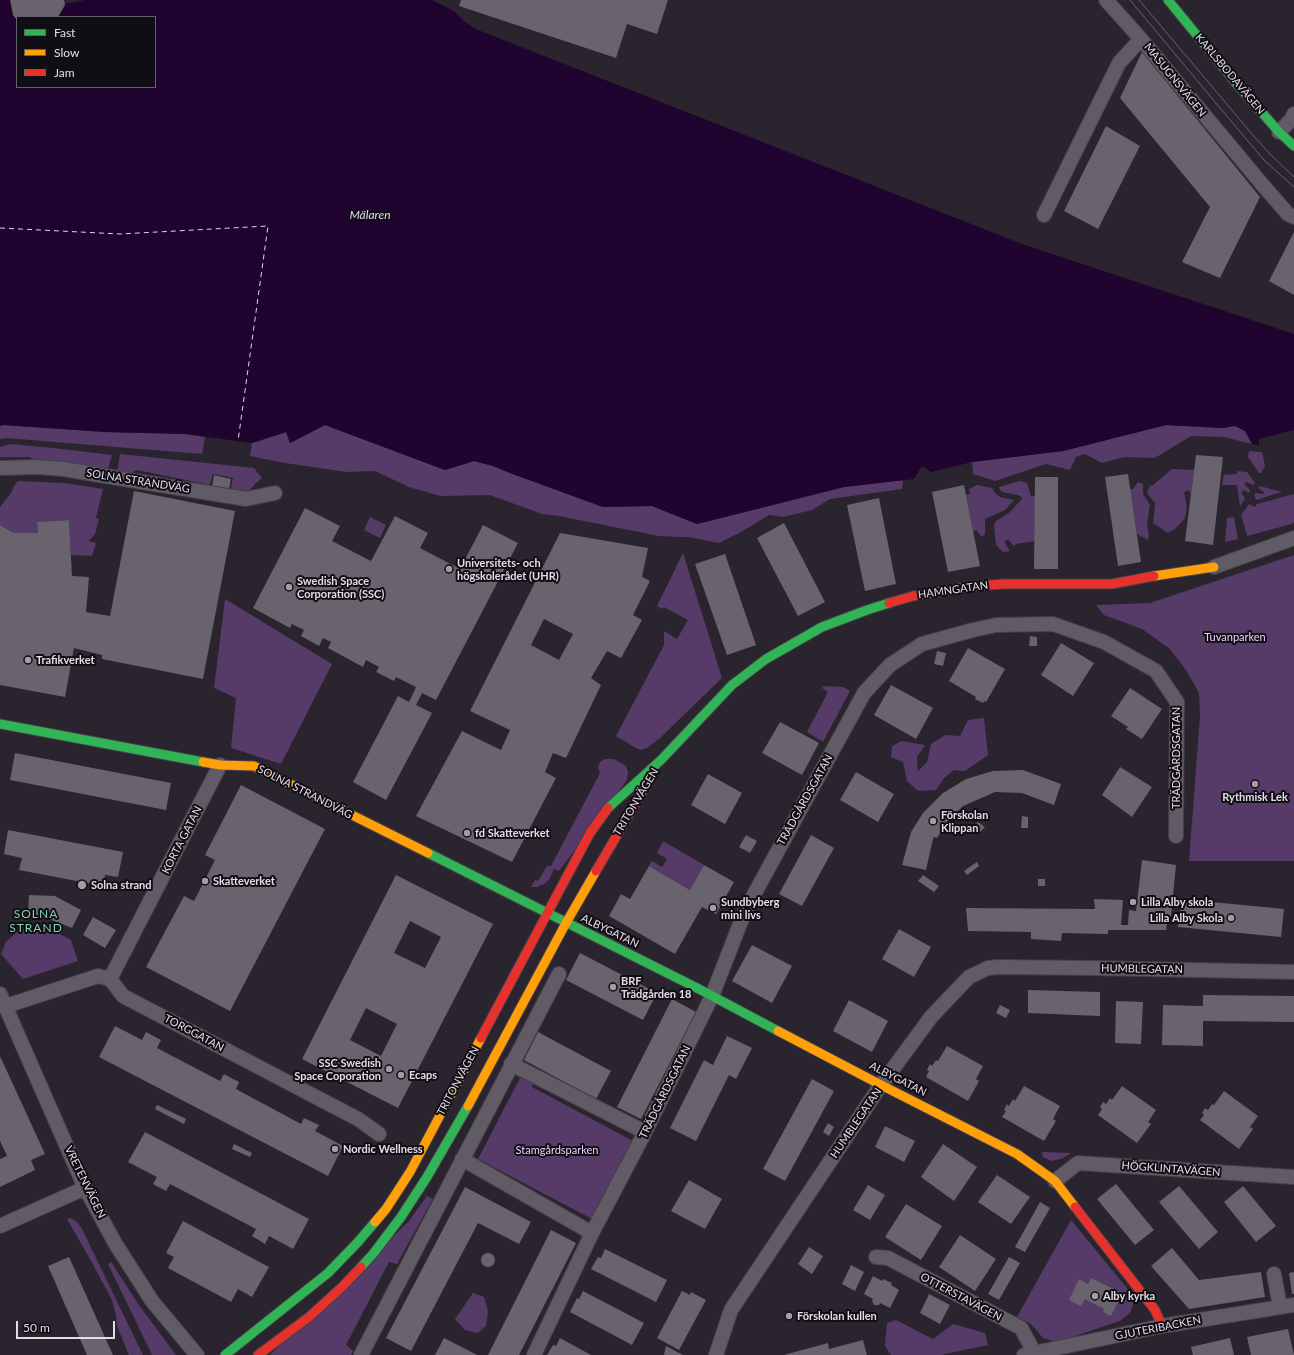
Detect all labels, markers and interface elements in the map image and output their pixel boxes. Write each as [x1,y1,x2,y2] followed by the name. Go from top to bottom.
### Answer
[16,16,156,88] legend
[54,25,75,40] text: Fast
[1192,31,1268,117] street label: KARLSBODAVÄGEN
[1141,41,1209,119] street label: MASUGNSVÄGEN
[54,45,79,60] text: Slow
[54,65,75,80] text: Jam
[349,208,391,222] water label: Mälaren
[85,466,191,496] street label: SOLNA STRANDVÄG
[457,556,559,582] place label: Universitets- och högskolerådet (UHR)
[444,564,454,574] marker: Universitets- och högskolerådet (UHR)
[297,574,384,600] place label: Swedish Space Corporation (SSC)
[917,579,989,601] street label: HAMNGATAN
[284,582,294,592] marker: Swedish Space Corporation (SSC)
[1204,630,1266,644] park label: Tuvanparken
[36,653,95,667] place label: Trafikverket
[23,655,33,665] marker: Trafikverket
[1169,707,1183,809] street label: TRÄDGÅRDSGATAN
[774,752,836,848] street label: TRÄDGÅRDSGATAN
[255,762,355,822] street label: SOLNA STRANDVÄG
[611,766,661,838] street label: TRITONVÄGEN
[1250,779,1260,789] marker: Rythmisk Lek
[1222,790,1288,804] place label: Rythmisk Lek
[159,804,205,876] street label: KORTA GATAN
[941,808,988,834] place label: Förskolan Klippan
[928,816,938,826] marker: Förskolan Klippan
[475,826,550,840] place label: fd Skatteverket
[462,828,472,838] marker: fd Skatteverket
[213,874,275,888] place label: Skatteverket
[200,876,210,886] marker: Skatteverket
[91,878,152,892] place label: Solna strand
[76,879,88,891] marker: Solna strand
[721,895,779,921] place label: Sundbyberg mini livs
[1141,895,1213,909] place label: Lilla Alby skola
[1128,897,1138,907] marker: Lilla Alby skola
[708,903,718,913] marker: Sundbyberg mini livs
[9,907,63,935] district label: SOLNA STRAND
[579,911,641,951] street label: ALBYGATAN
[1150,911,1223,925] place label: Lilla Alby Skola
[1226,913,1236,923] marker: Lilla Alby Skola
[1101,962,1183,976] street label: HUMBLEGATAN
[621,974,691,1000] place label: BRF Trädgården 18
[608,982,618,992] marker: BRF Trädgården 18
[162,1012,226,1054] street label: TORGGATAN
[637,1043,693,1141] street label: TRÄDGÅRDSGATAN
[434,1044,482,1118] street label: TRITONVÄGEN
[294,1056,381,1082] place label: SSC Swedish Space Coporation
[867,1059,929,1099] street label: ALBYGATAN
[384,1064,394,1074] marker: SSC Swedish Space Coporation
[409,1068,437,1082] place label: Ecaps
[396,1070,406,1080] marker: Ecaps
[828,1085,884,1161] street label: HUMBLEGATAN
[343,1142,423,1156] place label: Nordic Wellness
[516,1143,598,1157] park label: Stamgårdsparken
[62,1144,108,1220] street label: VRETENVÄGEN
[330,1144,340,1154] marker: Nordic Wellness
[1121,1159,1221,1179] street label: HÖGKLINTAVÄGEN
[918,1270,1004,1324] street label: OTTERSTAVÄGEN
[1103,1289,1155,1303] place label: Alby kyrka
[1090,1291,1100,1301] marker: Alby kyrka
[797,1309,877,1323] place label: Förskolan kullen
[784,1311,794,1321] marker: Förskolan kullen
[18,1313,117,1339] scale bar
[1114,1313,1202,1343] street label: GJUTERIBACKEN
[23,1320,50,1335] text: 50 m

